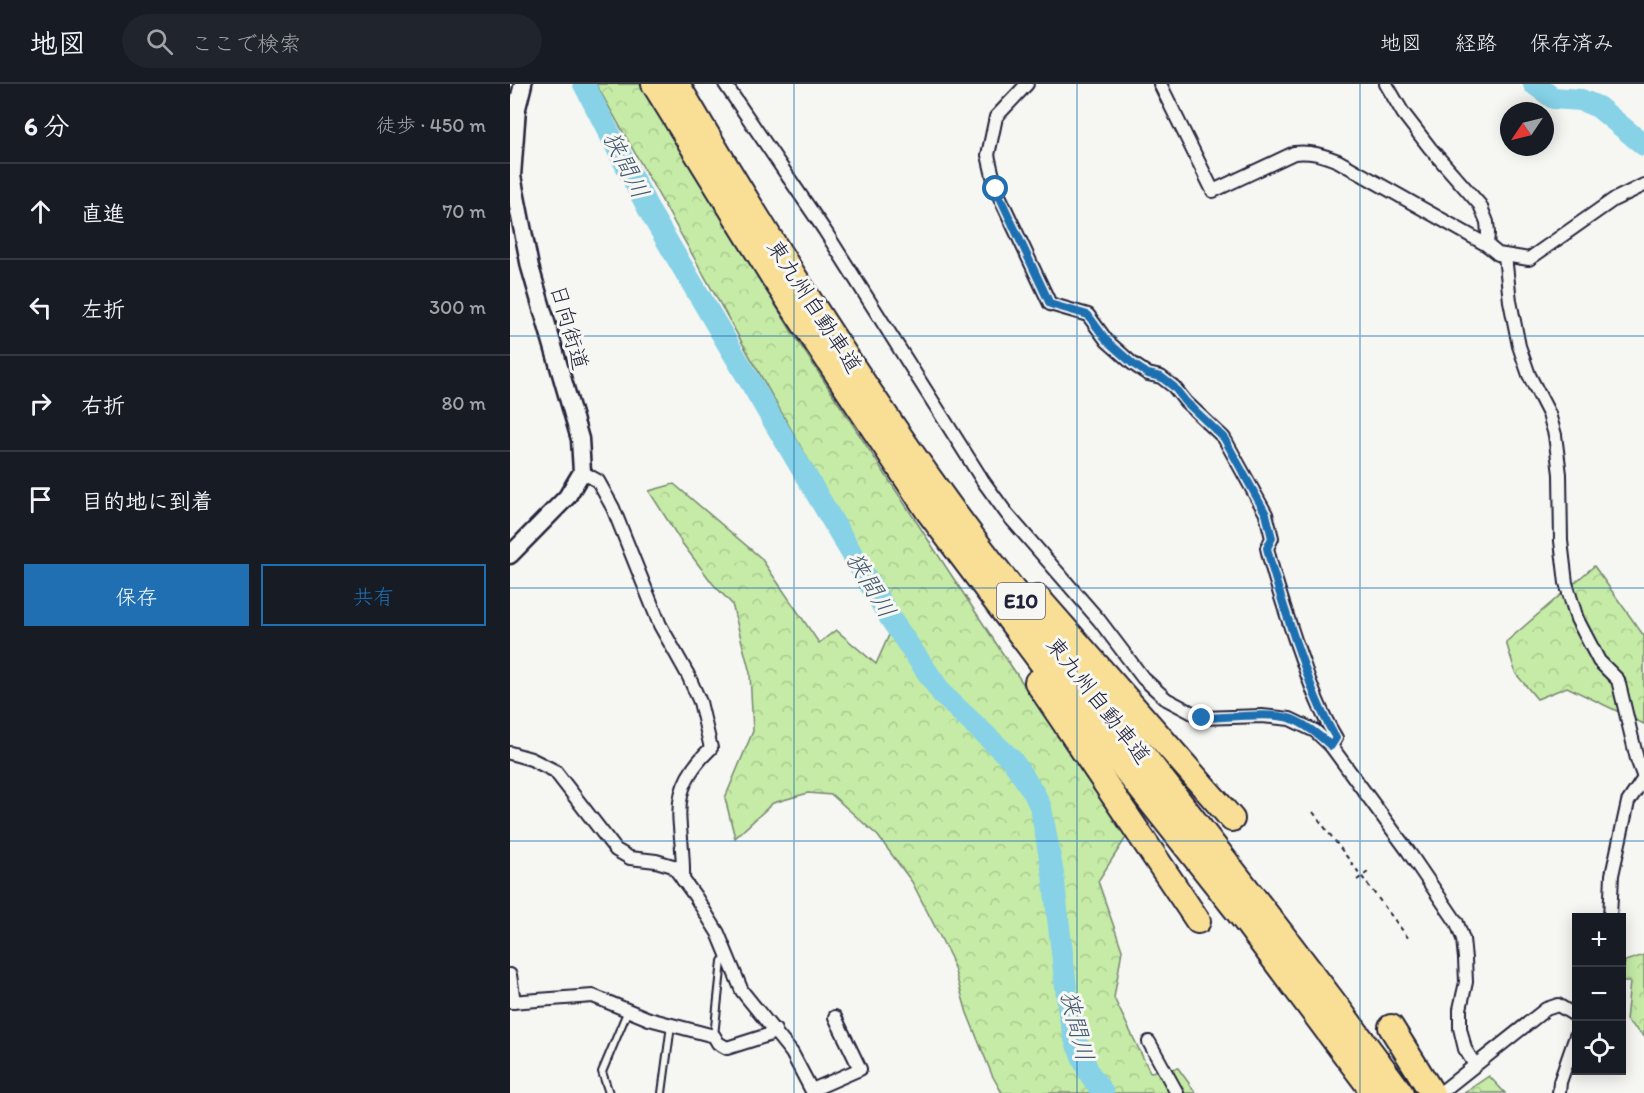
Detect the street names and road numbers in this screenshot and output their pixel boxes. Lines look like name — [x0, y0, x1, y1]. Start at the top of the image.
street label: 東九州自動車道 — [761, 234, 868, 378]
street label: 日向街道 — [544, 281, 595, 373]
road number: E10 — [997, 583, 1045, 619]
street label: 東九州自動車道 — [1041, 631, 1157, 769]

